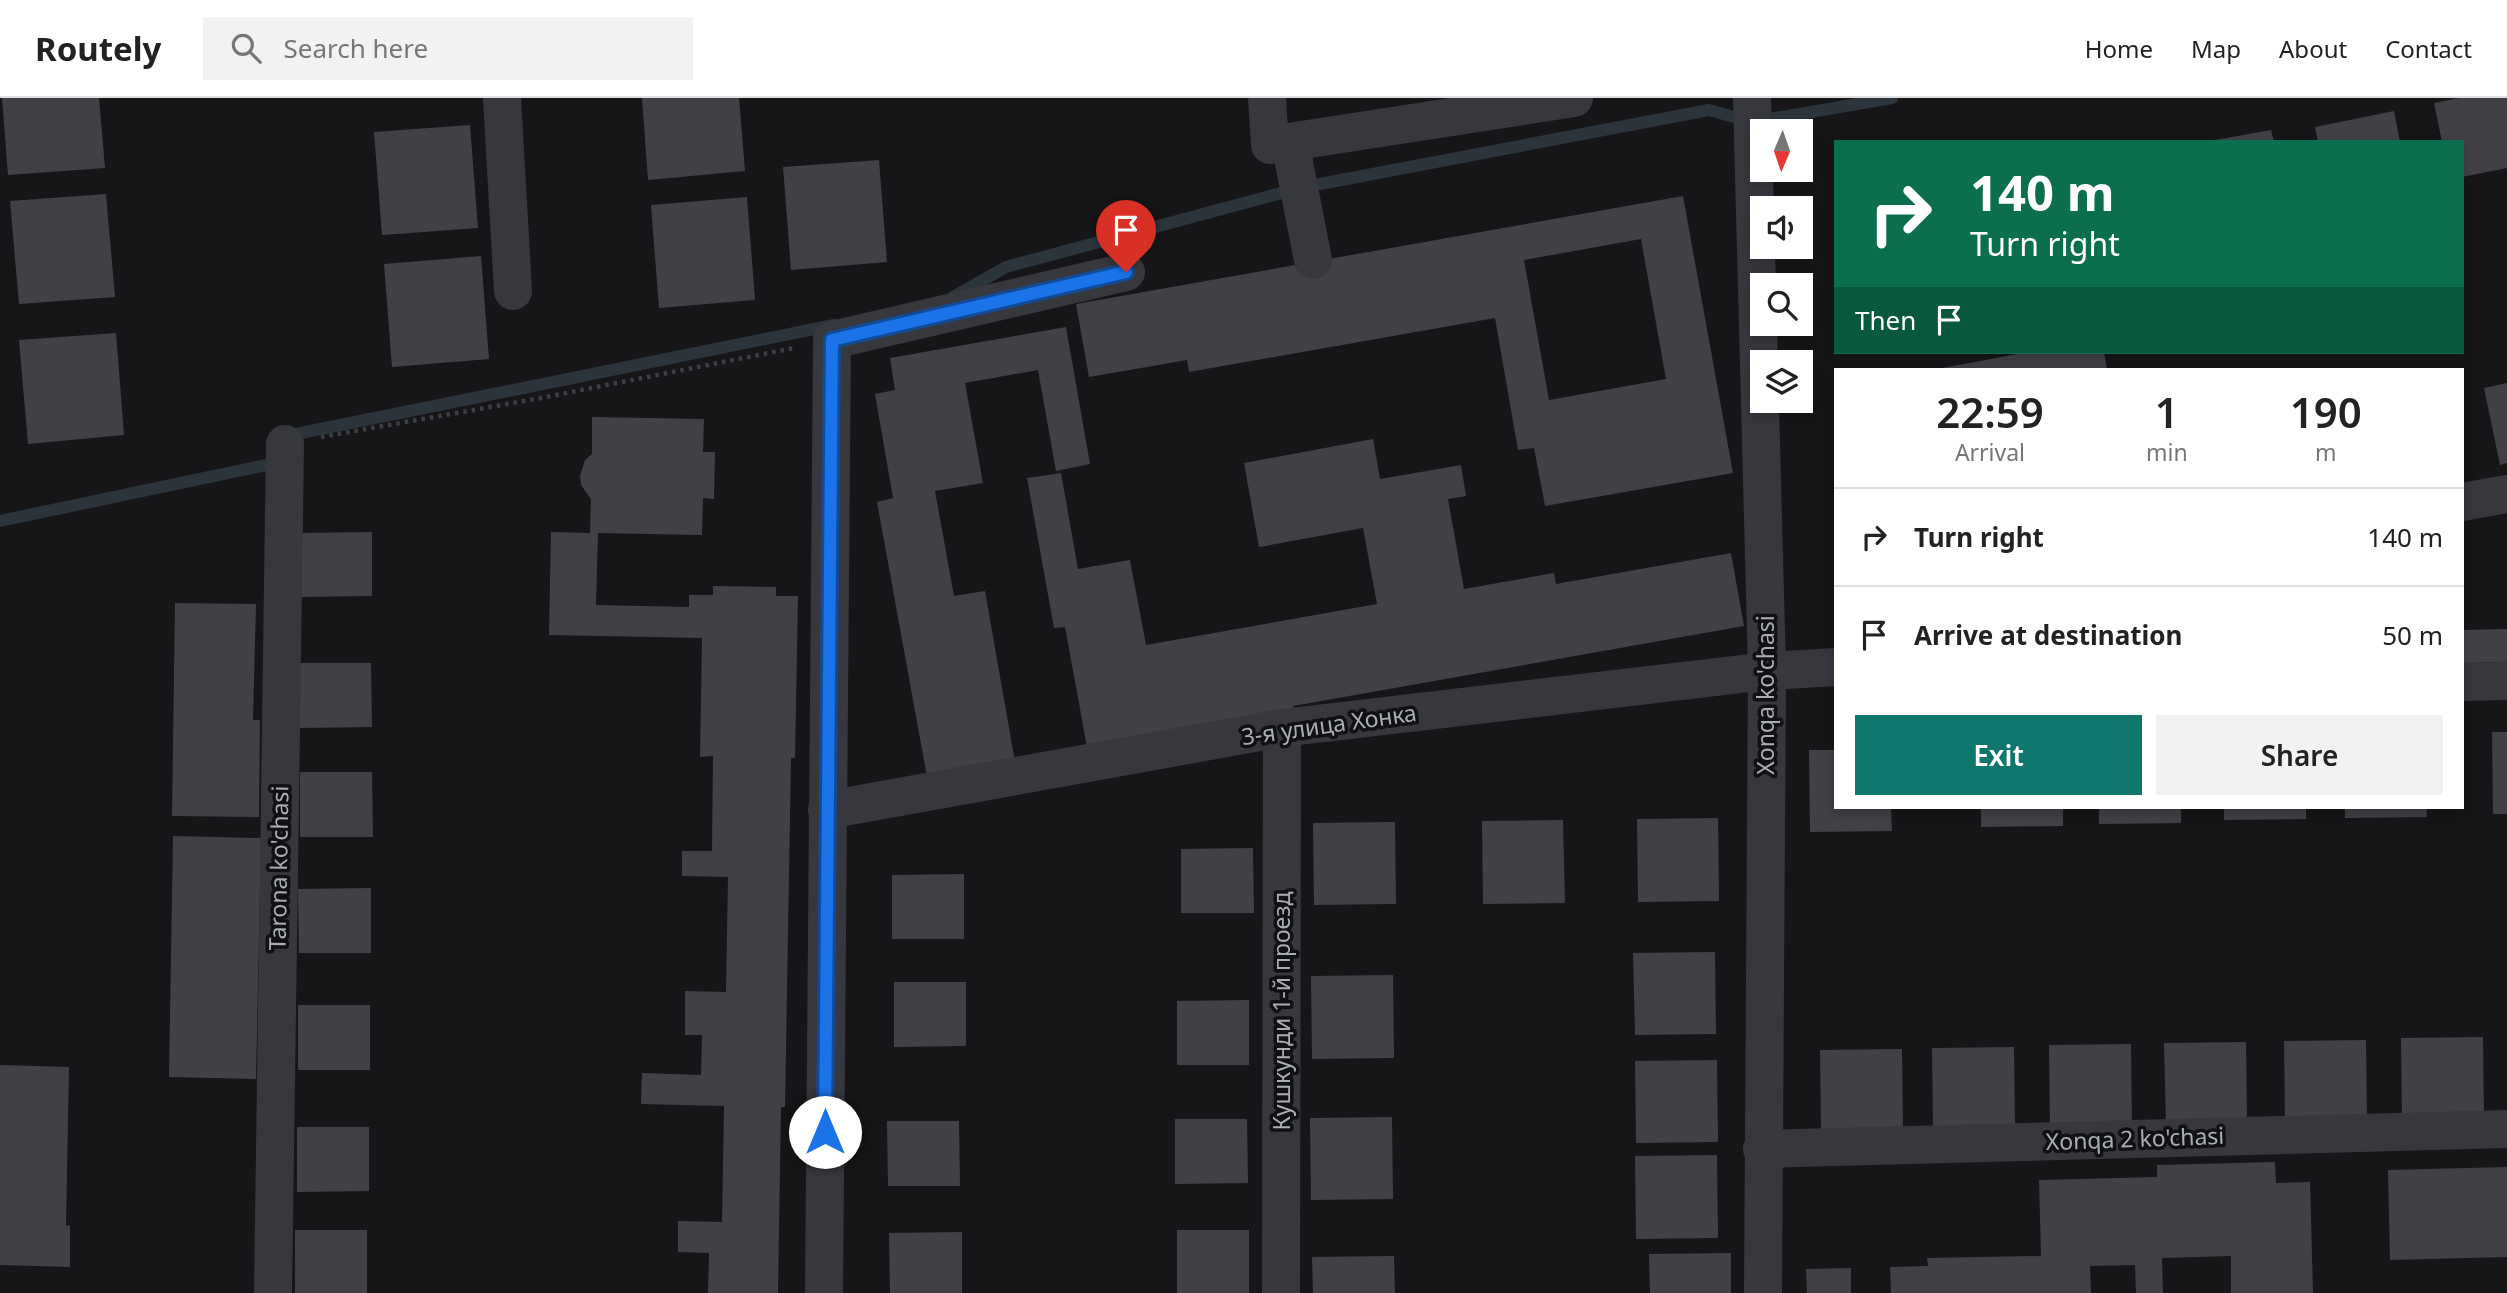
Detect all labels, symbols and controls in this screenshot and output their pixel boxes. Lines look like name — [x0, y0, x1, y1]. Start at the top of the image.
search box — [203, 17, 693, 80]
text: Routely — [35, 26, 161, 71]
icon: search — [227, 29, 265, 67]
text: Search here — [283, 30, 428, 66]
text: Home — [2085, 32, 2153, 65]
text: Map — [2191, 32, 2241, 65]
text: About — [2279, 32, 2347, 65]
text: Contact — [2385, 32, 2472, 65]
north arrow — [1750, 119, 1813, 182]
map controls — [1750, 119, 1813, 413]
text: 140 m — [1970, 159, 2115, 225]
icon: right — [1855, 168, 1946, 259]
button: sound — [1750, 196, 1813, 259]
pin — [1096, 200, 1156, 272]
icon: arrive — [1107, 211, 1145, 249]
text: Turn right — [1970, 222, 2120, 265]
button: search — [1750, 273, 1813, 336]
icon: arrive — [1930, 301, 1968, 339]
text: Then — [1855, 302, 1916, 338]
button: layers — [1750, 350, 1813, 413]
text: 22:59 — [1936, 383, 2044, 440]
text: 1 — [2155, 383, 2179, 440]
text: 190 — [2290, 383, 2362, 440]
text: Arrival — [1955, 436, 2025, 468]
text: min — [2146, 436, 2188, 468]
text: m — [2315, 436, 2337, 468]
icon: right — [1855, 518, 1893, 556]
text: Turn right — [1914, 519, 2044, 555]
text: 140 m — [2367, 519, 2443, 555]
street label: Xonqa ko'chasi — [1749, 615, 1781, 775]
icon: arrive — [1855, 616, 1893, 654]
text: Arrive at destination — [1914, 617, 2183, 653]
text: 50 m — [2382, 617, 2443, 653]
street label: 3-я улица Хонка — [1239, 696, 1418, 752]
button: Exit — [1855, 715, 2142, 795]
button: Share — [2156, 715, 2443, 795]
street label: Tarona ko'chasi — [261, 785, 295, 951]
street label: Кушкунди 1-й проезд — [1265, 891, 1297, 1130]
position arrow — [788, 1095, 862, 1169]
street label: Xonqa 2 ko'chasi — [2045, 1119, 2225, 1157]

